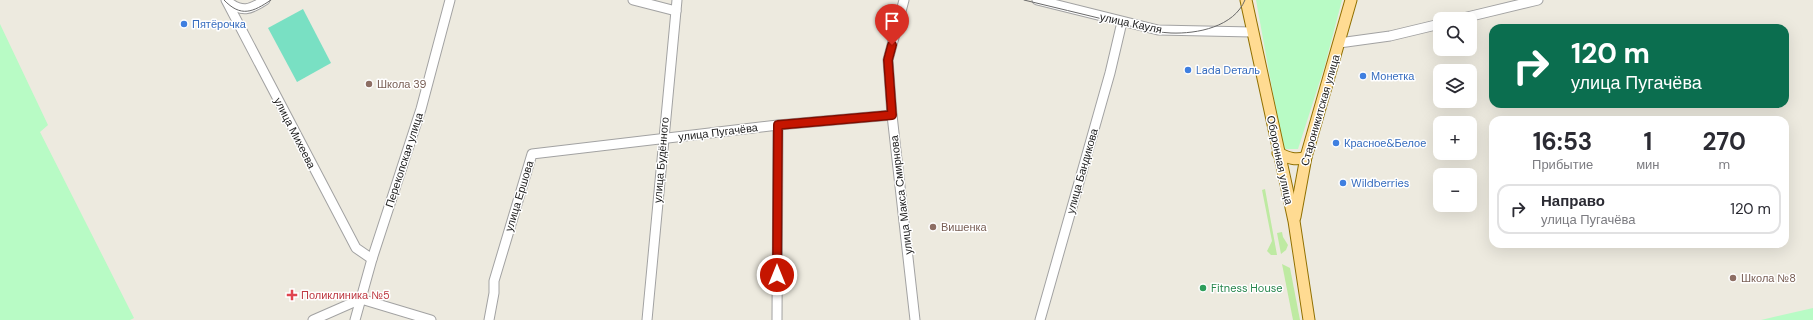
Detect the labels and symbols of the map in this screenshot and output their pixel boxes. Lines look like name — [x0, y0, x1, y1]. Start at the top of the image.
pin — [875, 4, 909, 45]
street label: улица Кауля — [1099, 10, 1163, 36]
place label: Пятёрочка — [192, 17, 247, 31]
marker: Пятёрочка — [179, 19, 189, 29]
street label: Староникитская улица — [1297, 52, 1343, 167]
place label: Lada Dеталь — [1196, 63, 1260, 77]
marker: Lada Dеталь — [1183, 65, 1193, 75]
place label: Монетка — [1371, 69, 1415, 83]
marker: Монетка — [1358, 71, 1368, 81]
place label: Школа 39 — [377, 77, 427, 91]
marker: Школа 39 — [364, 79, 374, 89]
street label: улица Михеева — [271, 95, 319, 172]
street label: Перекопская улица — [382, 110, 426, 209]
street label: Оборонная улица — [1264, 114, 1296, 207]
street label: улица Будённого — [650, 117, 672, 203]
street label: улица Пугачёва — [677, 120, 759, 144]
street label: улица Бандикова — [1063, 126, 1101, 215]
street label: улица Макса Смирнова — [887, 134, 915, 255]
place label: Красное&Белое — [1344, 136, 1426, 150]
marker: Красное&Белое — [1331, 138, 1341, 148]
street label: улица Ершова — [502, 158, 537, 233]
place label: Wildberries — [1351, 176, 1409, 190]
marker: Wildberries — [1338, 178, 1348, 188]
place label: Вишенка — [941, 220, 988, 234]
marker: Вишенка — [928, 222, 938, 232]
position arrow — [756, 254, 798, 296]
place label: Школа №8 — [1741, 271, 1796, 285]
marker: Школа №8 — [1728, 273, 1738, 283]
place label: Fitness House — [1211, 281, 1282, 295]
marker: Fitness House — [1198, 283, 1208, 293]
place label: Поликлиника №5 — [301, 288, 390, 302]
marker: Поликлиника №5 — [286, 289, 298, 301]

